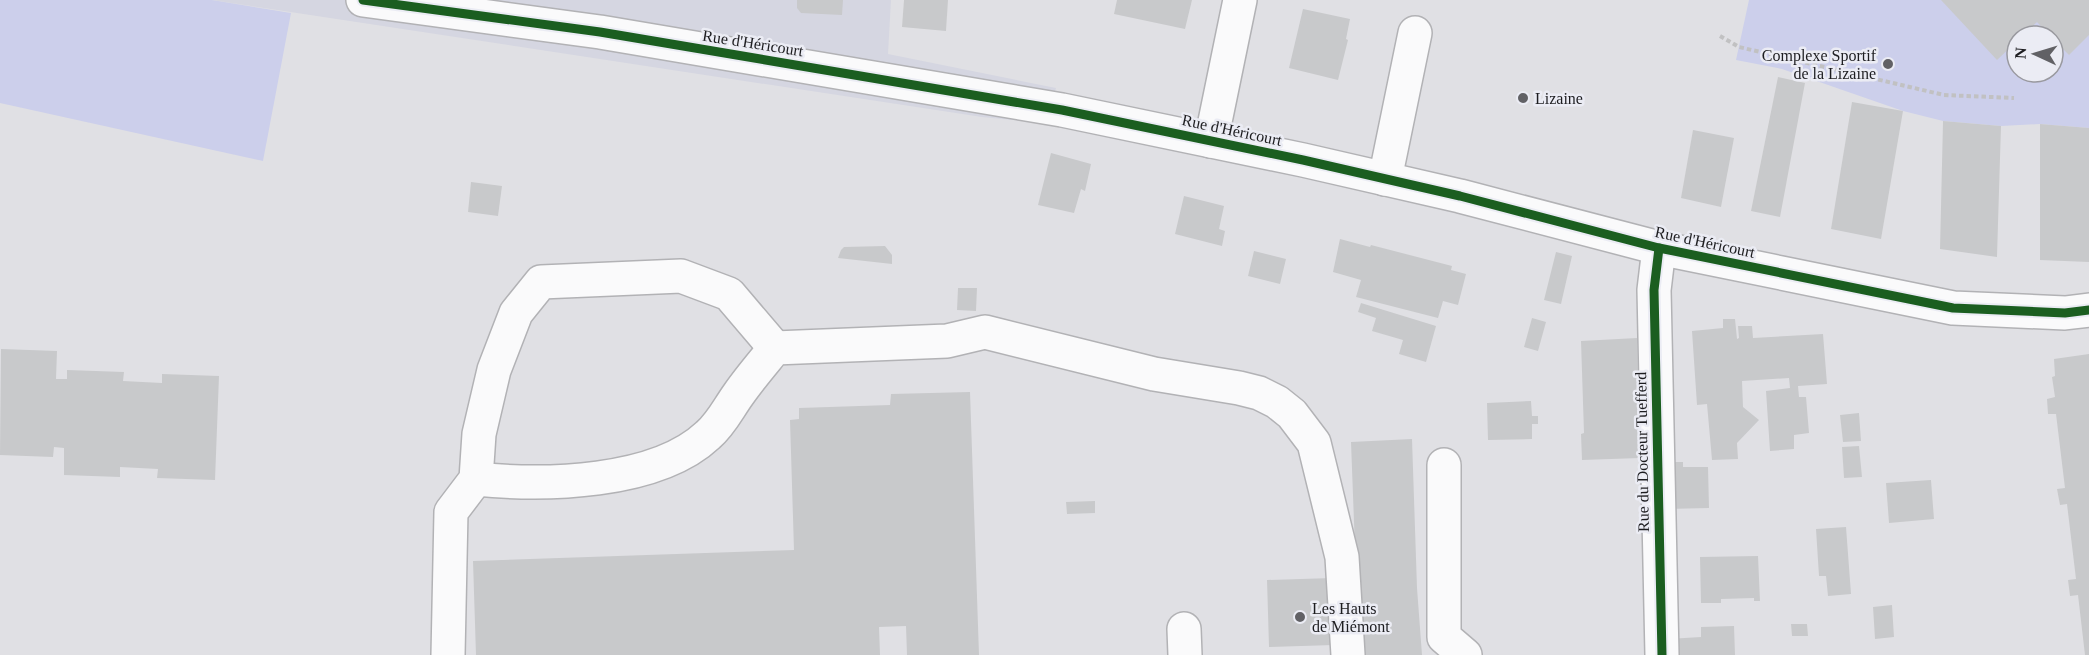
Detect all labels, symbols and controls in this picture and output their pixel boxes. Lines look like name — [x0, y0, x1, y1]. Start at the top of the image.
north arrow — [2005, 24, 2065, 84]
street label: Rue d'Héricourt — [701, 27, 805, 59]
text: N — [2012, 46, 2029, 59]
place label: Complexe Sportif de la Lizaine — [1762, 47, 1877, 82]
marker: Complexe Sportif de la Lizaine — [1881, 57, 1895, 71]
place label: Lizaine — [1535, 90, 1583, 107]
marker: Lizaine — [1516, 91, 1530, 105]
street label: Rue d'Héricourt — [1180, 111, 1284, 149]
street label: Rue d'Héricourt — [1653, 223, 1757, 261]
street label: Rue du Docteur Tuefferd — [1632, 372, 1652, 532]
place label: Les Hauts de Miémont — [1312, 600, 1390, 635]
marker: Les Hauts de Miémont — [1293, 610, 1307, 624]

